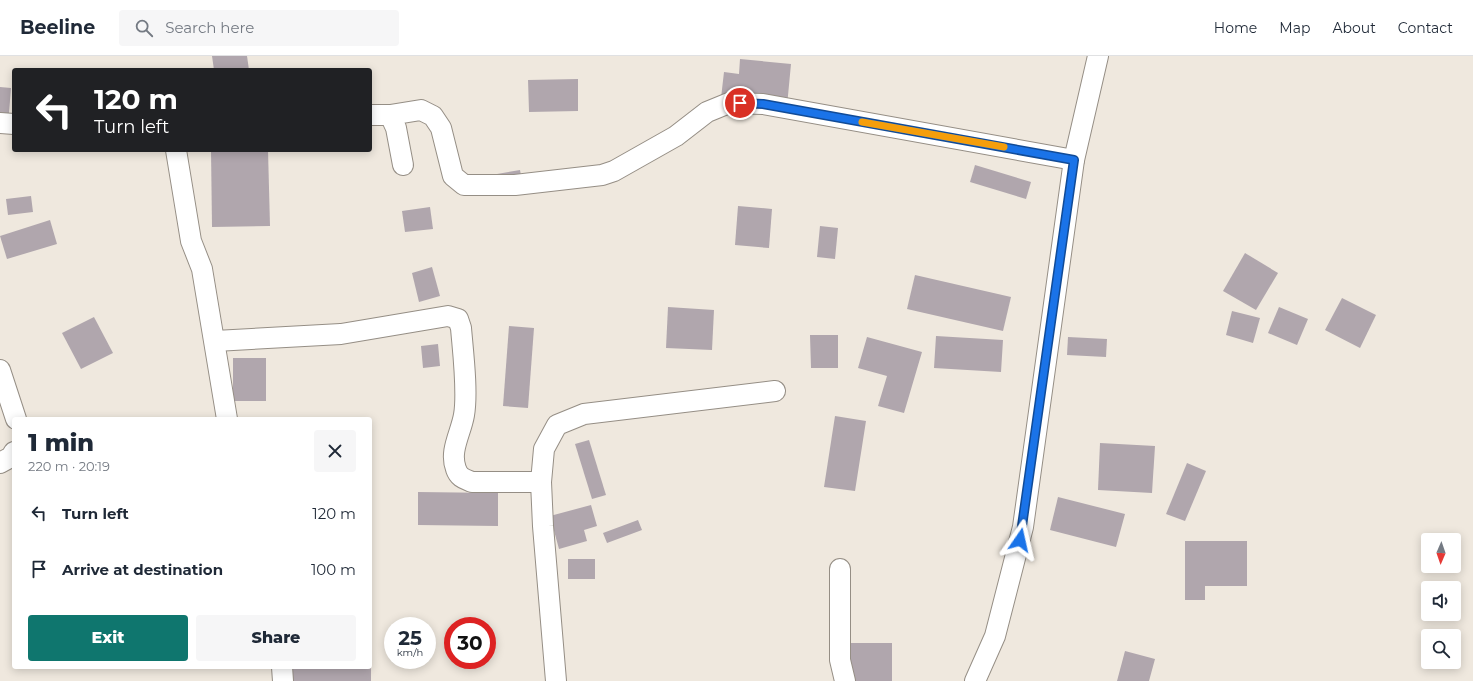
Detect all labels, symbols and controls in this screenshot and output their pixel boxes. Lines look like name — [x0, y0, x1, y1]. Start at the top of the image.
search box — [119, 10, 399, 46]
text: Beeline — [20, 16, 95, 39]
icon: search — [133, 17, 155, 39]
text: Search here — [165, 18, 254, 37]
text: Home — [1214, 19, 1257, 37]
text: Map — [1279, 19, 1310, 37]
text: About — [1332, 19, 1376, 37]
text: Contact — [1398, 19, 1453, 37]
text: 120 m — [94, 82, 178, 116]
icon: left — [28, 84, 80, 136]
pin — [723, 86, 757, 120]
icon: arrive — [729, 92, 751, 114]
text: Turn left — [94, 116, 169, 138]
text: 1 min — [28, 428, 94, 457]
button: close — [314, 430, 356, 472]
text: 220 m · 20:19 — [28, 458, 110, 474]
icon: left — [28, 502, 50, 524]
text: Turn left — [62, 504, 129, 523]
text: 120 m — [312, 504, 356, 523]
position arrow — [999, 519, 1041, 561]
north arrow — [1421, 533, 1461, 573]
map controls — [1421, 533, 1461, 669]
icon: arrive — [28, 558, 50, 580]
text: Arrive at destination — [62, 560, 223, 579]
text: 100 m — [311, 560, 356, 579]
button: sound — [1421, 581, 1461, 621]
button: Exit — [28, 615, 188, 661]
button: Share — [196, 615, 356, 661]
speed limit sign: 30 — [444, 617, 496, 669]
text: 25 — [398, 626, 422, 650]
button: search — [1421, 629, 1461, 669]
text: km/h — [397, 646, 423, 659]

